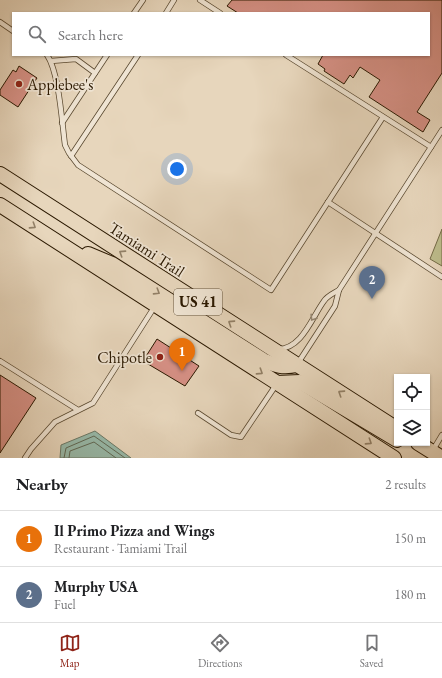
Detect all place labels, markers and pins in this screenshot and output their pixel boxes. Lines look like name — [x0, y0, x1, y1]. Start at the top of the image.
place label: Applebee's — [26, 74, 93, 95]
marker: Applebee's — [14, 79, 24, 89]
pin: 2 — [359, 266, 385, 299]
pin: 1 — [169, 338, 195, 371]
place label: Chipotle — [97, 347, 152, 368]
marker: Chipotle — [155, 352, 165, 362]

